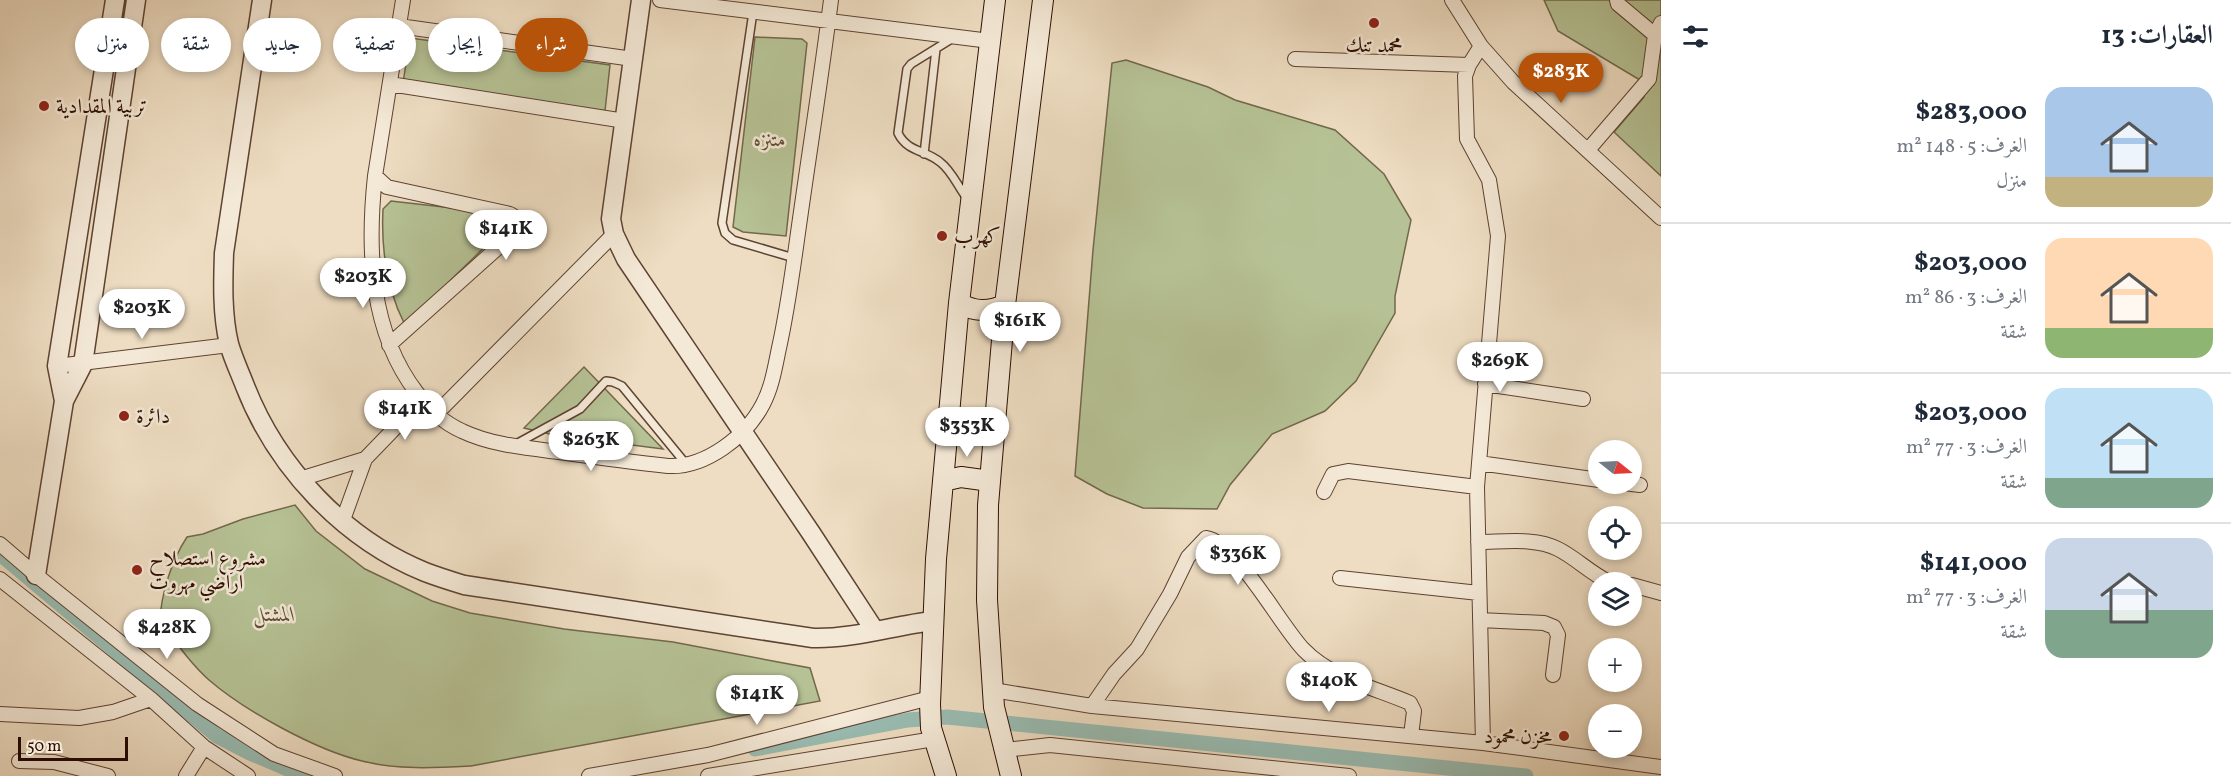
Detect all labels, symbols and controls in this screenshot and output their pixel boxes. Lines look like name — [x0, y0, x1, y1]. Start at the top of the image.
marker: محمد تنك — [1367, 16, 1381, 30]
chip: منزل — [75, 18, 149, 72]
chip: شقة — [161, 18, 231, 72]
chip: جديد — [243, 18, 321, 72]
chip: تصفية — [333, 18, 416, 72]
chip: إيجار — [428, 18, 503, 72]
chip: شراء — [515, 18, 588, 72]
text: العقارات: 13 — [2101, 18, 2213, 54]
icon: filters — [1679, 20, 1712, 53]
place label: محمد تنك — [1346, 32, 1403, 61]
pin: $283K — [1519, 53, 1603, 104]
text: $283K — [1532, 58, 1590, 86]
place label: تربية المقدادية — [56, 93, 147, 122]
text: $283,000 — [1915, 94, 2027, 130]
marker: تربية المقدادية — [37, 99, 51, 113]
icon: home — [2093, 111, 2165, 183]
park label: متنزه — [754, 126, 786, 155]
text: الغرف: 5 · 148 m² — [1896, 133, 2027, 161]
text: منزل — [1996, 168, 2027, 196]
pin: $141K — [464, 210, 548, 261]
text: $141K — [479, 215, 533, 243]
place label: كهرب — [954, 223, 1001, 252]
marker: كهرب — [935, 229, 949, 243]
text: $203,000 — [1914, 245, 2027, 281]
pin: $203K — [321, 258, 405, 309]
icon: home — [2093, 262, 2165, 334]
text: $203K — [334, 263, 392, 291]
text: الغرف: 3 · 86 m² — [1905, 284, 2027, 312]
pin: $203K — [100, 289, 184, 340]
text: $203K — [113, 294, 171, 322]
pin: $161K — [978, 302, 1062, 353]
text: $161K — [994, 307, 1046, 335]
text: شقة — [2001, 319, 2027, 347]
pin: $269K — [1458, 342, 1542, 393]
text: $269K — [1471, 347, 1529, 375]
pin: $141K — [363, 390, 447, 441]
text: $141K — [378, 395, 432, 423]
text: $203,000 — [1914, 395, 2027, 431]
place label: دائرة — [136, 403, 170, 432]
pin: $353K — [925, 407, 1009, 458]
marker: دائرة — [117, 409, 131, 423]
text: $353K — [939, 412, 995, 440]
icon: home — [2093, 412, 2165, 484]
pin: $263K — [549, 421, 633, 472]
text: $263K — [562, 426, 620, 454]
text: الغرف: 3 · 77 m² — [1906, 434, 2027, 462]
north arrow — [1588, 440, 1642, 494]
map controls — [1588, 440, 1642, 758]
text: شقة — [2001, 469, 2027, 497]
button: locate — [1588, 506, 1642, 560]
pin: $336K — [1196, 535, 1280, 586]
text: $336K — [1210, 540, 1266, 568]
place label: مشروع استصلاح اراضي مهروت — [149, 545, 266, 602]
text: $141,000 — [1920, 545, 2027, 581]
icon: home — [2093, 562, 2165, 634]
marker: مشروع استصلاح اراضي مهروت — [130, 563, 144, 577]
button: layers — [1588, 572, 1642, 626]
text: الغرف: 3 · 77 m² — [1906, 584, 2027, 612]
park label: المشتل — [253, 601, 295, 630]
pin: $428K — [125, 609, 209, 660]
text: $428K — [137, 614, 197, 642]
text: شقة — [2001, 619, 2027, 647]
button: + — [1588, 638, 1642, 692]
pin: $140K — [1287, 662, 1371, 713]
text: $140K — [1300, 667, 1358, 695]
pin: $141K — [715, 675, 799, 726]
text: $141K — [730, 680, 784, 708]
button: − — [1588, 704, 1642, 758]
place label: مخزن محمود — [1484, 723, 1552, 752]
marker: مخزن محمود — [1557, 729, 1571, 743]
scale bar — [18, 734, 128, 762]
text: 50 m — [27, 736, 61, 758]

